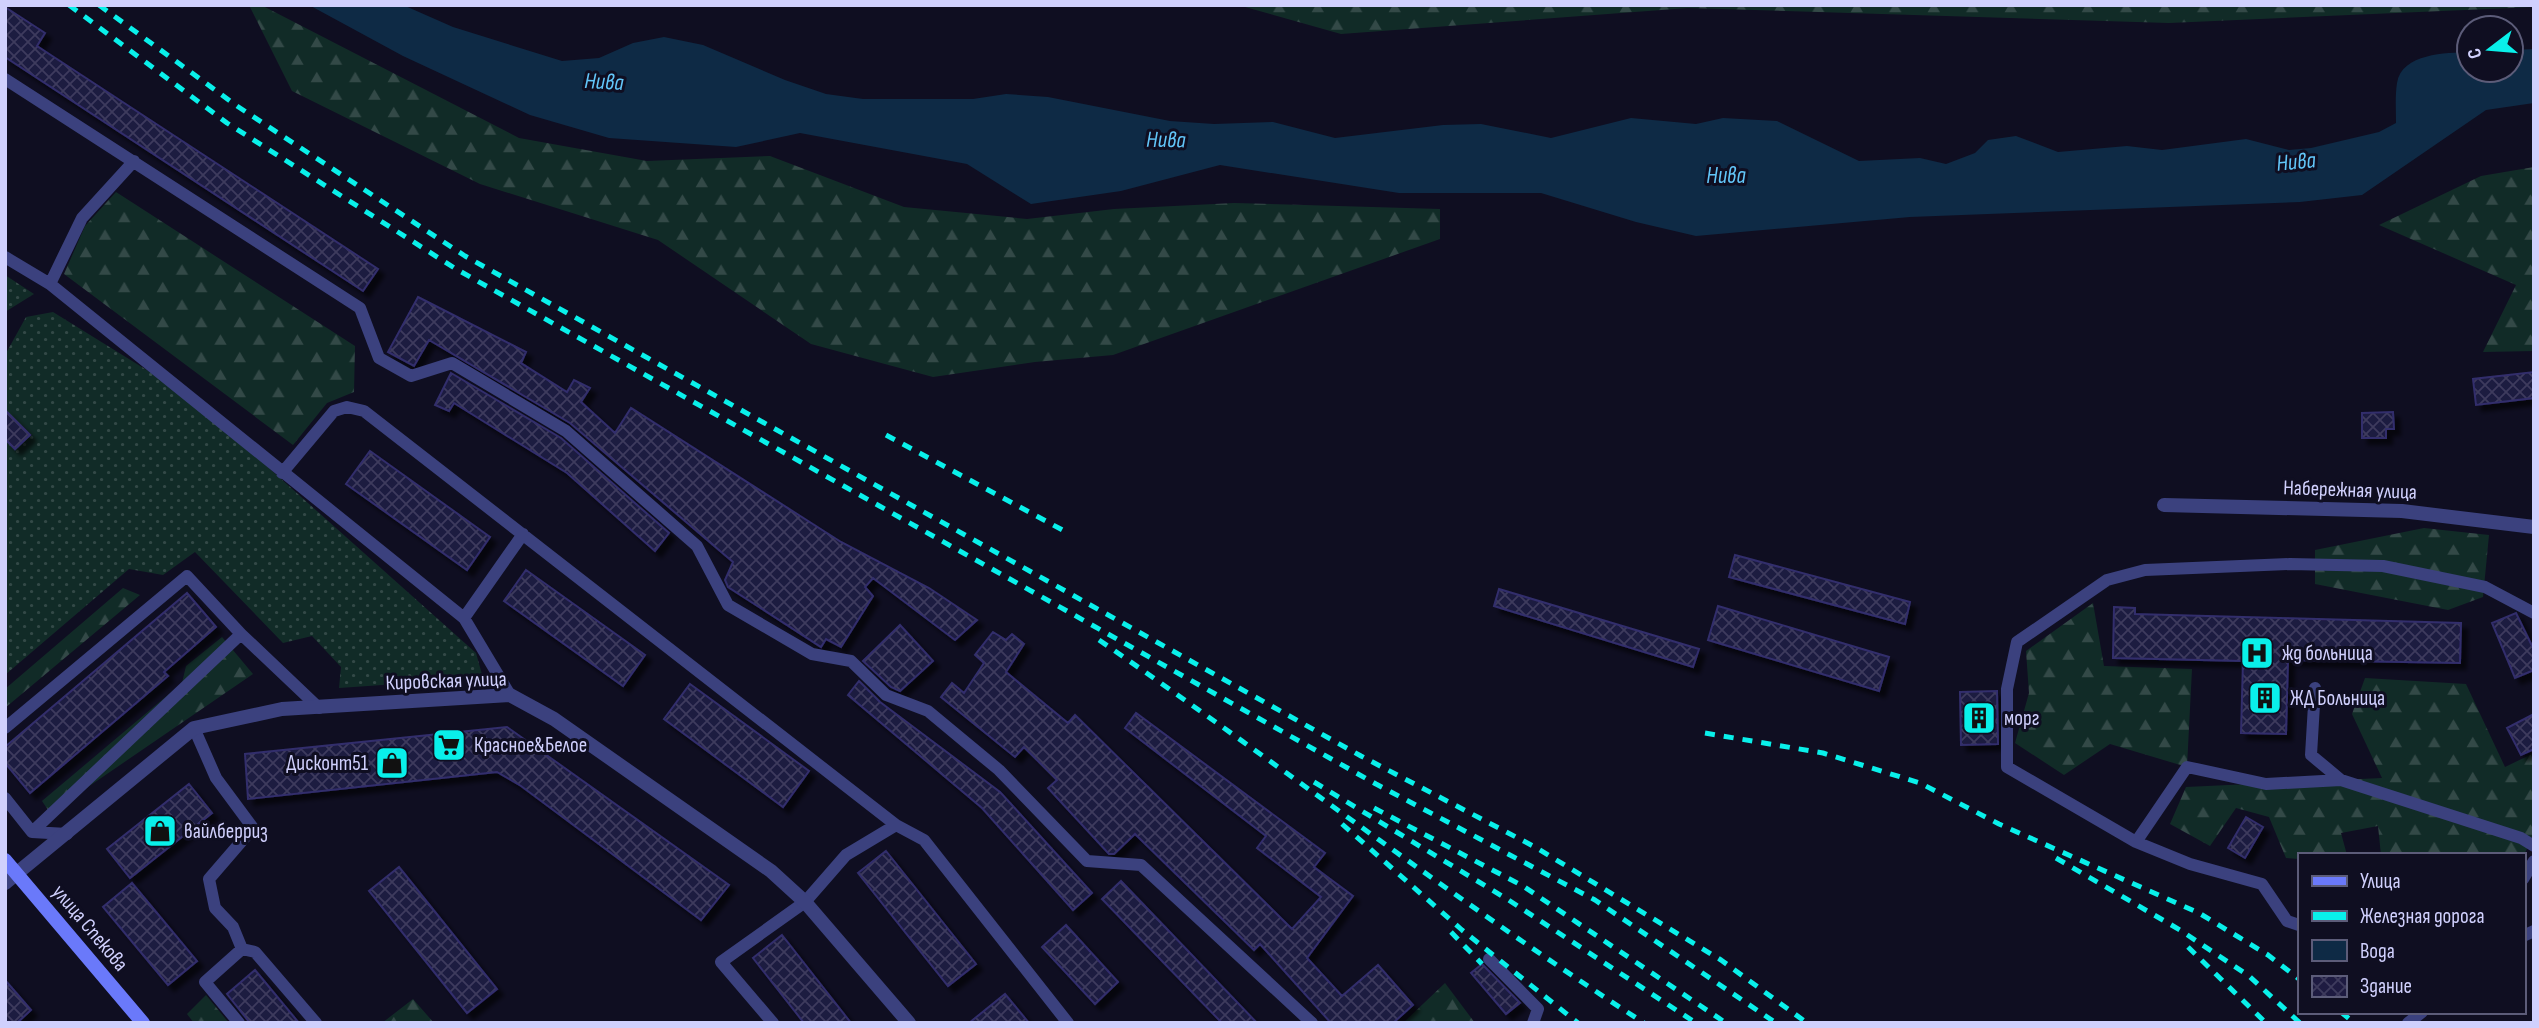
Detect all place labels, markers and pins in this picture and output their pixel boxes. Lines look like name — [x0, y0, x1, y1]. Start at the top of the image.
hospital icon: жд больница — [2238, 634, 2276, 672]
place label: жд больница — [2282, 641, 2373, 666]
building icon: ЖД Больница — [2246, 679, 2284, 717]
place label: ЖД Больница — [2290, 686, 2385, 711]
building icon: морг — [1960, 699, 1998, 737]
place label: морг — [2004, 706, 2039, 731]
supermarket icon: Красное&Белое — [430, 726, 468, 764]
place label: Красное&Белое — [474, 733, 587, 758]
shop icon: Дисконт51 — [373, 744, 411, 782]
place label: Дисконт51 — [286, 751, 369, 776]
shop icon: вайлберриз — [141, 812, 179, 850]
place label: вайлберриз — [184, 819, 268, 844]

